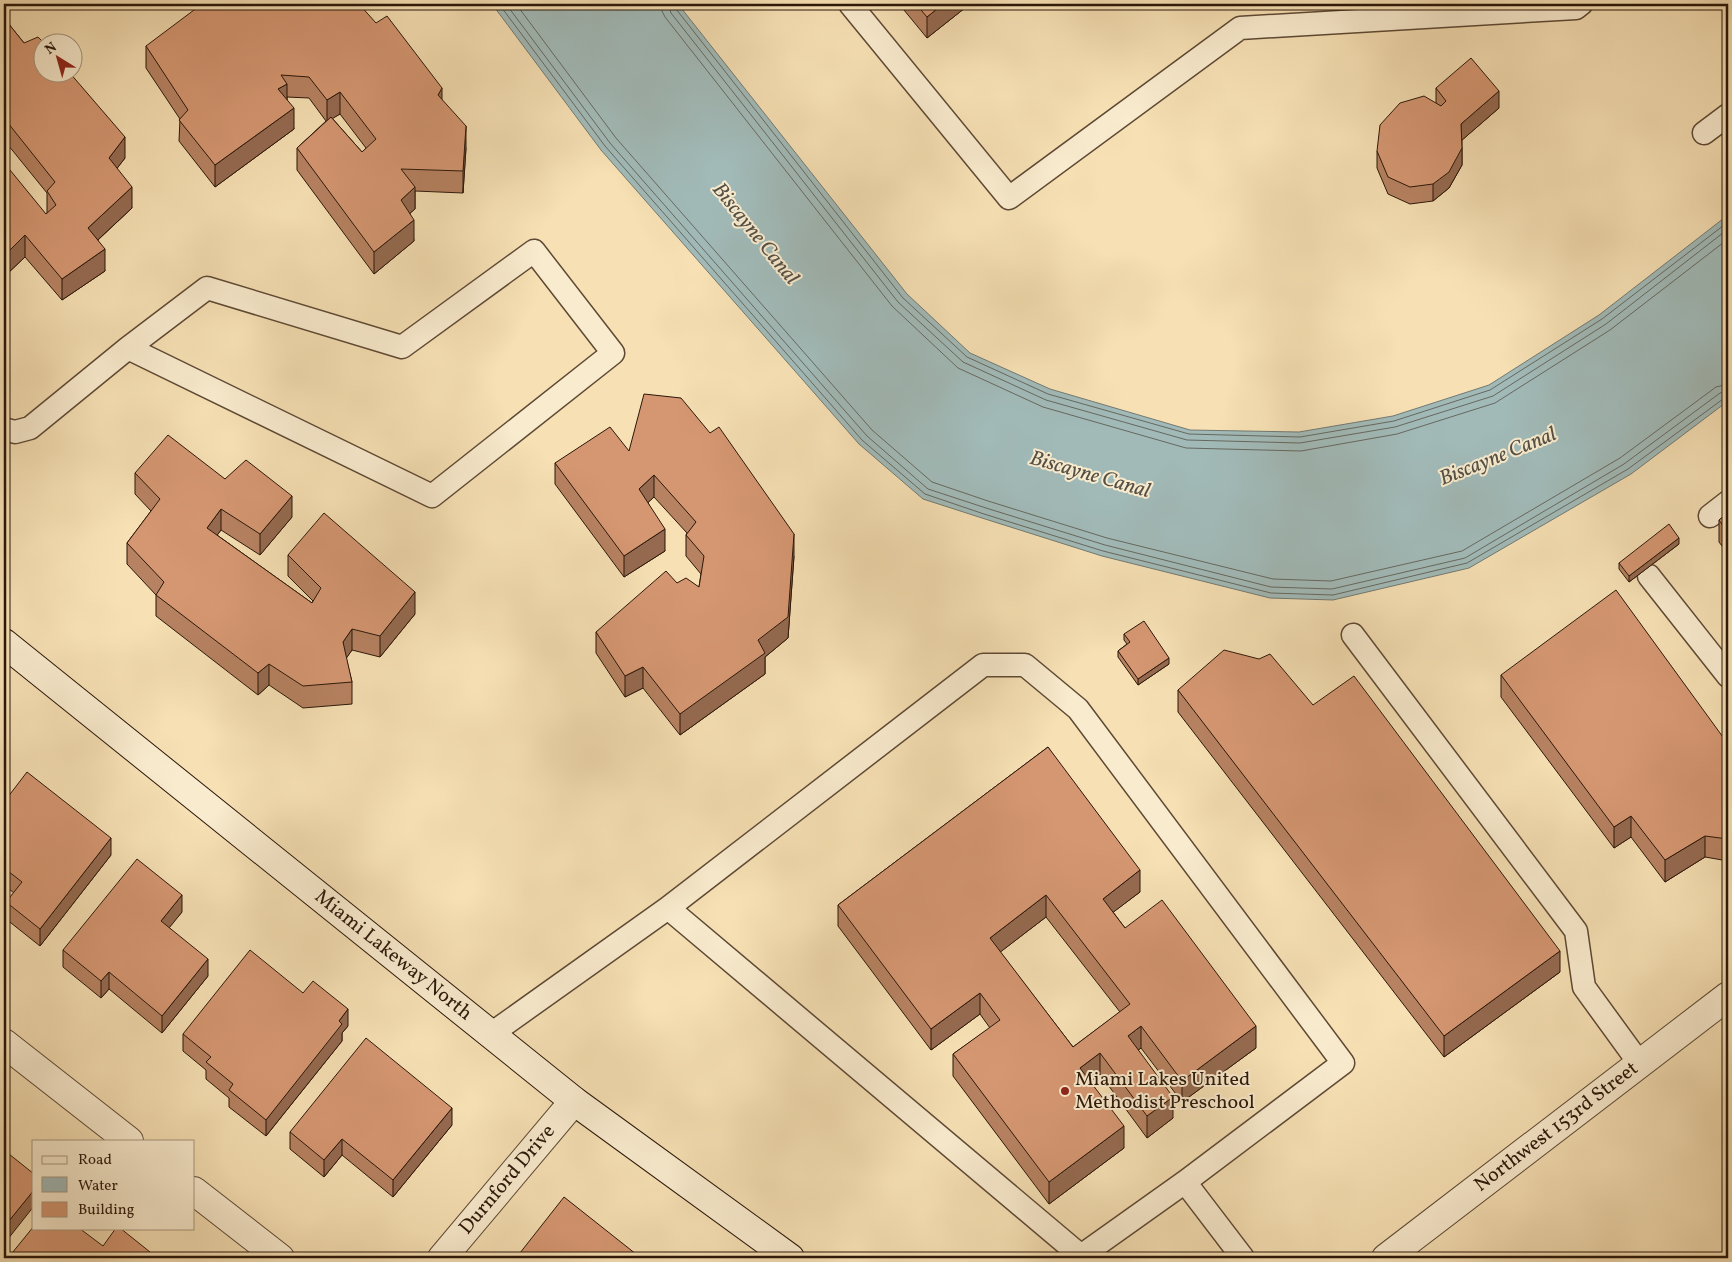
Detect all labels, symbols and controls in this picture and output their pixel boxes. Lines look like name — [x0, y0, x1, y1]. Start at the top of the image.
north arrow — [32, 32, 82, 82]
text: N — [41, 38, 61, 59]
water label: Biscayne Canal — [705, 177, 805, 291]
water label: Biscayne Canal — [1435, 420, 1561, 494]
water label: Biscayne Canal — [1026, 444, 1154, 506]
street label: Miami Lakeway North — [308, 883, 478, 1028]
street label: Northwest 153rd Street — [1469, 1055, 1645, 1199]
place label: Miami Lakes United Methodist Preschool — [1075, 1066, 1255, 1117]
marker: Miami Lakes United Methodist Preschool — [1059, 1085, 1071, 1097]
street label: Durnford Drive — [453, 1119, 562, 1241]
legend — [32, 1140, 195, 1230]
text: Road — [78, 1150, 112, 1171]
text: Water — [78, 1176, 118, 1197]
text: Building — [78, 1200, 135, 1221]

